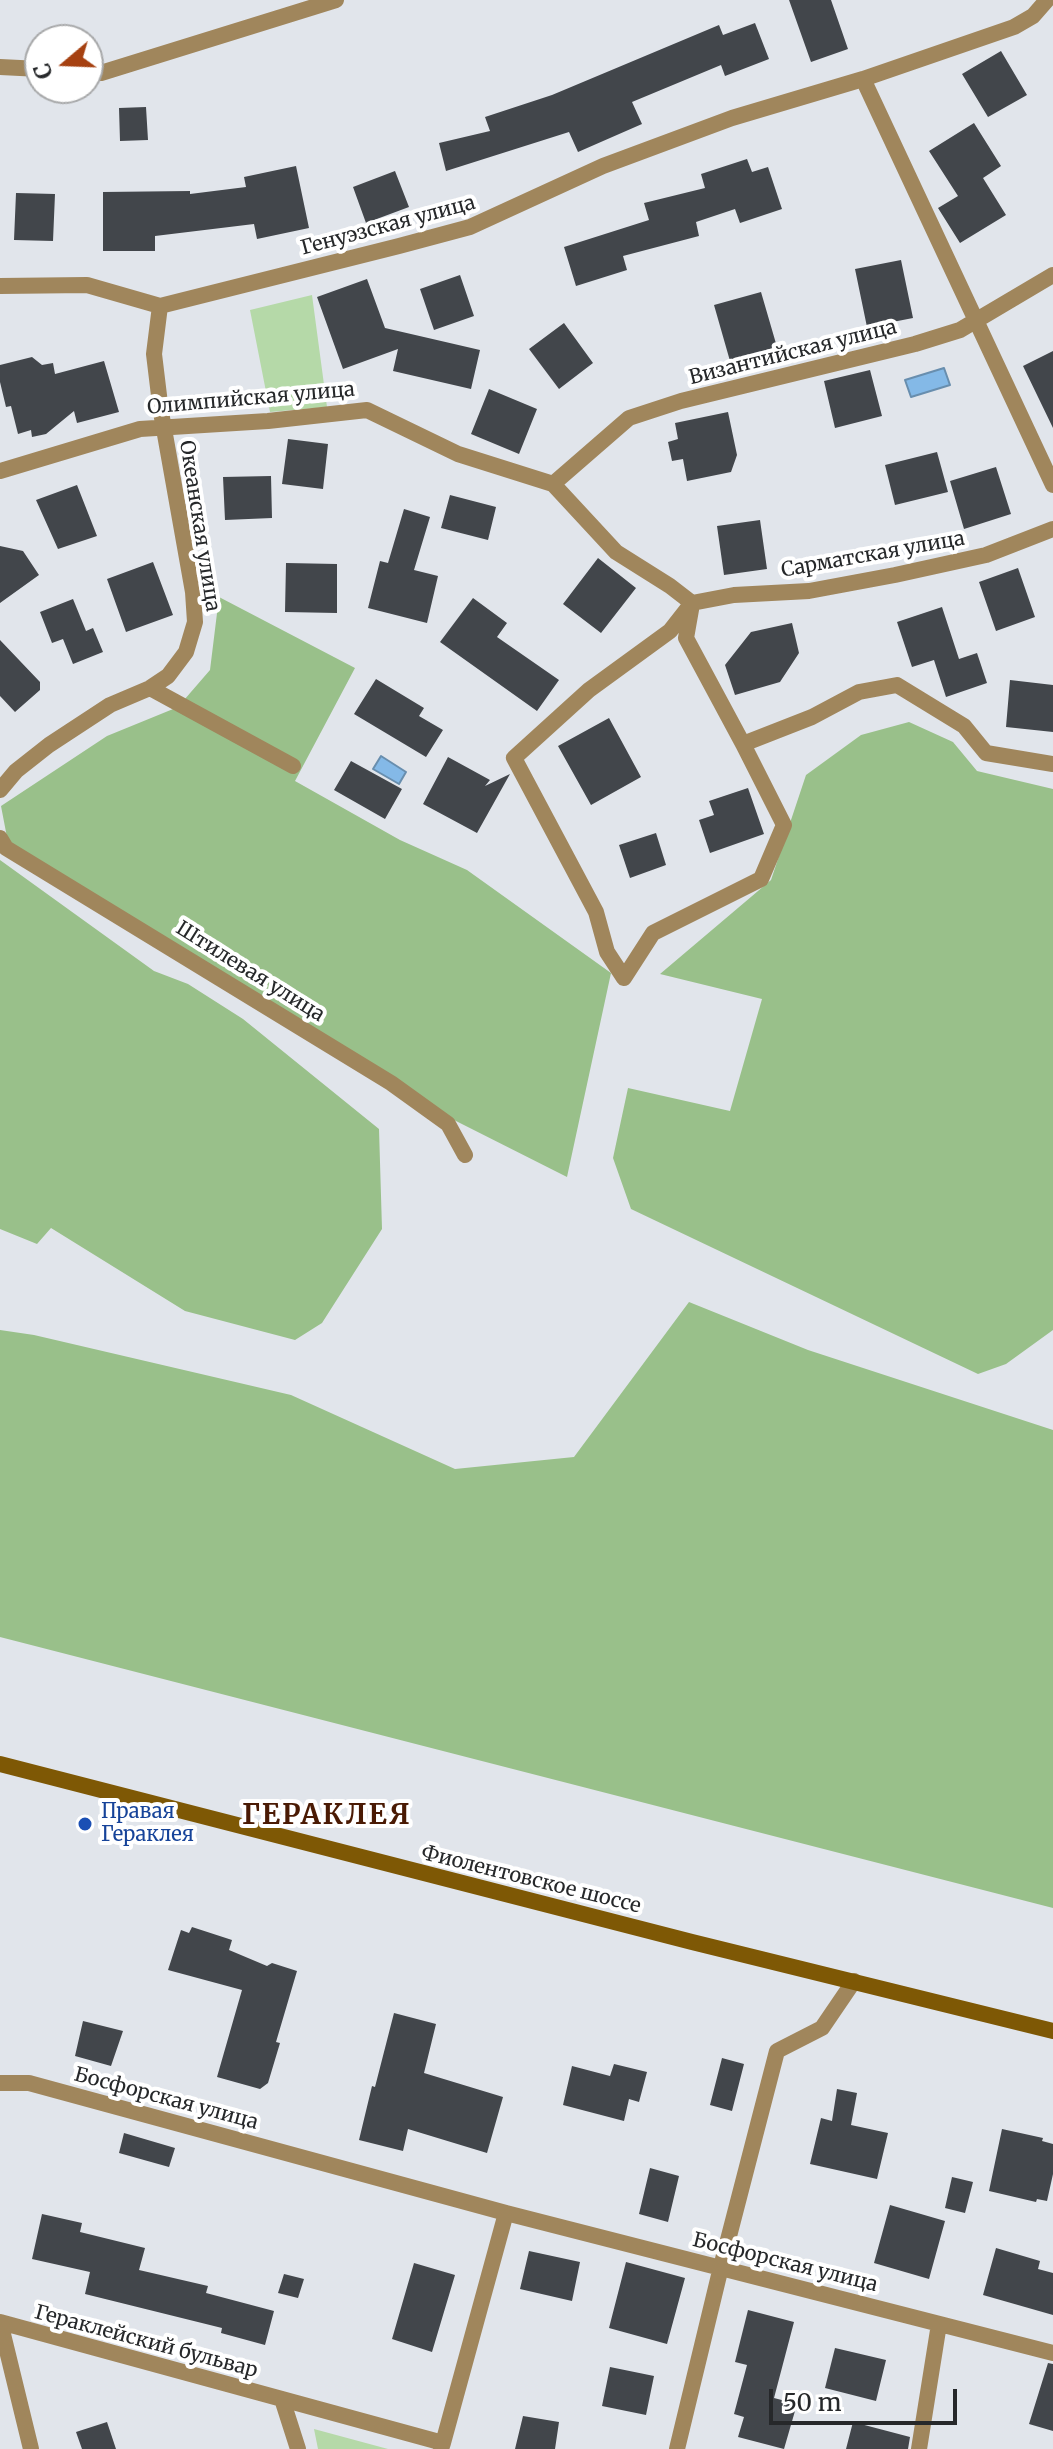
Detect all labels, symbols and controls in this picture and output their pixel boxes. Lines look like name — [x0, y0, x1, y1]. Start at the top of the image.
north arrow — [24, 24, 104, 104]
text: С — [28, 60, 59, 83]
street label: Генуэзская улица — [298, 191, 478, 261]
street label: Византийская улица — [687, 316, 899, 390]
street label: Олимпийская улица — [146, 378, 356, 420]
street label: Океанская улица — [174, 439, 224, 613]
street label: Сарматская улица — [779, 527, 967, 583]
street label: Штилевая улица — [171, 917, 329, 1027]
district label: ГЕРАКЛЕЯ — [242, 1799, 412, 1833]
place label: Правая Гераклея — [101, 1800, 194, 1847]
marker: Правая Гераклея — [76, 1815, 94, 1833]
street label: Фиолентовское шоссе — [419, 1841, 643, 1919]
street label: Босфорская улица — [71, 2063, 261, 2135]
street label: Босфорская улица — [690, 2228, 880, 2298]
street label: Гераклейский бульвар — [32, 2301, 260, 2383]
scale bar — [773, 2373, 961, 2423]
text: 50 m — [783, 2387, 842, 2418]

